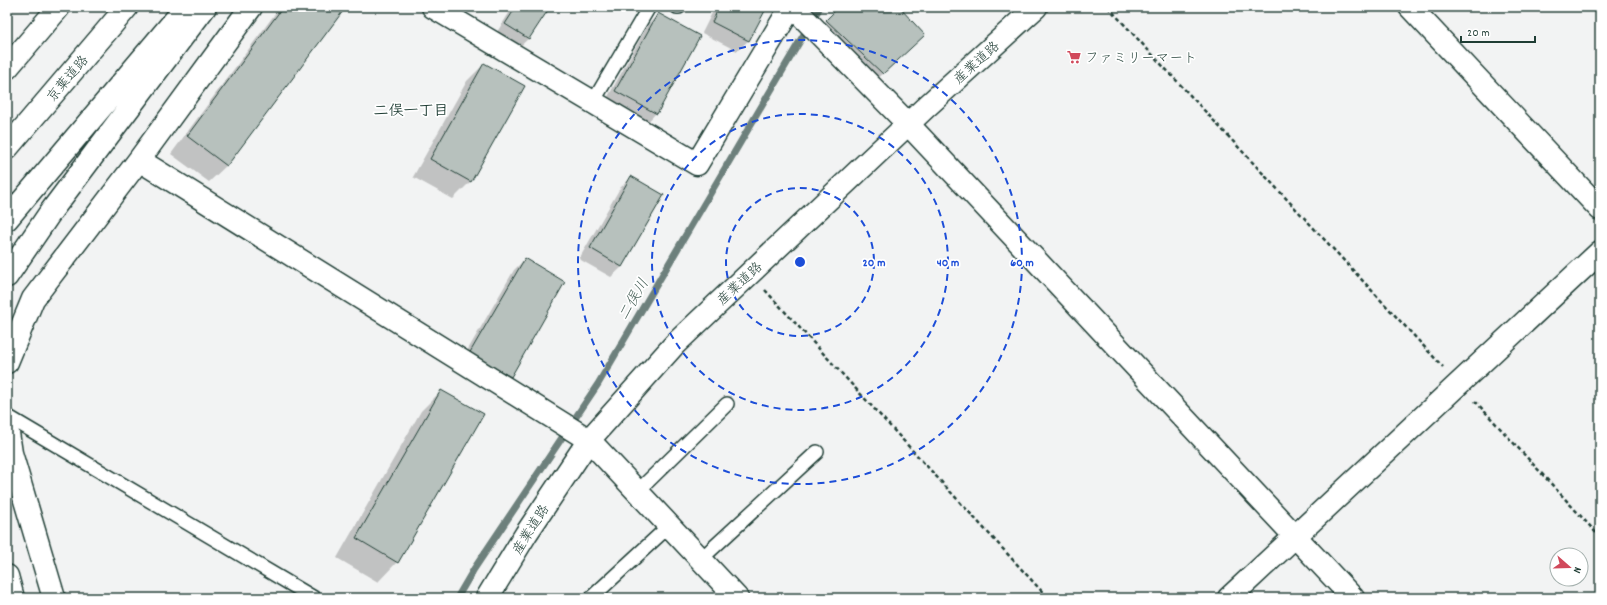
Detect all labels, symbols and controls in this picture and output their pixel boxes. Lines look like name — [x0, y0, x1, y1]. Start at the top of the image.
scale bar — [1461, 18, 1535, 44]
text: 20 m — [1467, 25, 1490, 42]
street label: 産業道路 — [950, 37, 1005, 90]
supermarket icon: ファミリーマート — [1066, 49, 1082, 65]
place label: ファミリーマート — [1085, 49, 1197, 69]
street label: 京葉道路 — [43, 51, 94, 107]
district label: 二俣一丁目 — [373, 101, 449, 123]
centre of rings — [793, 255, 807, 269]
text: 20 m — [863, 255, 885, 272]
text: 40 m — [937, 255, 959, 272]
text: 60 m — [1010, 255, 1034, 272]
street label: 産業道路 — [713, 258, 768, 311]
water label: 二俣川 — [614, 275, 656, 325]
street label: 産業道路 — [508, 501, 555, 559]
north arrow — [1549, 547, 1589, 587]
text: N — [1568, 564, 1585, 576]

